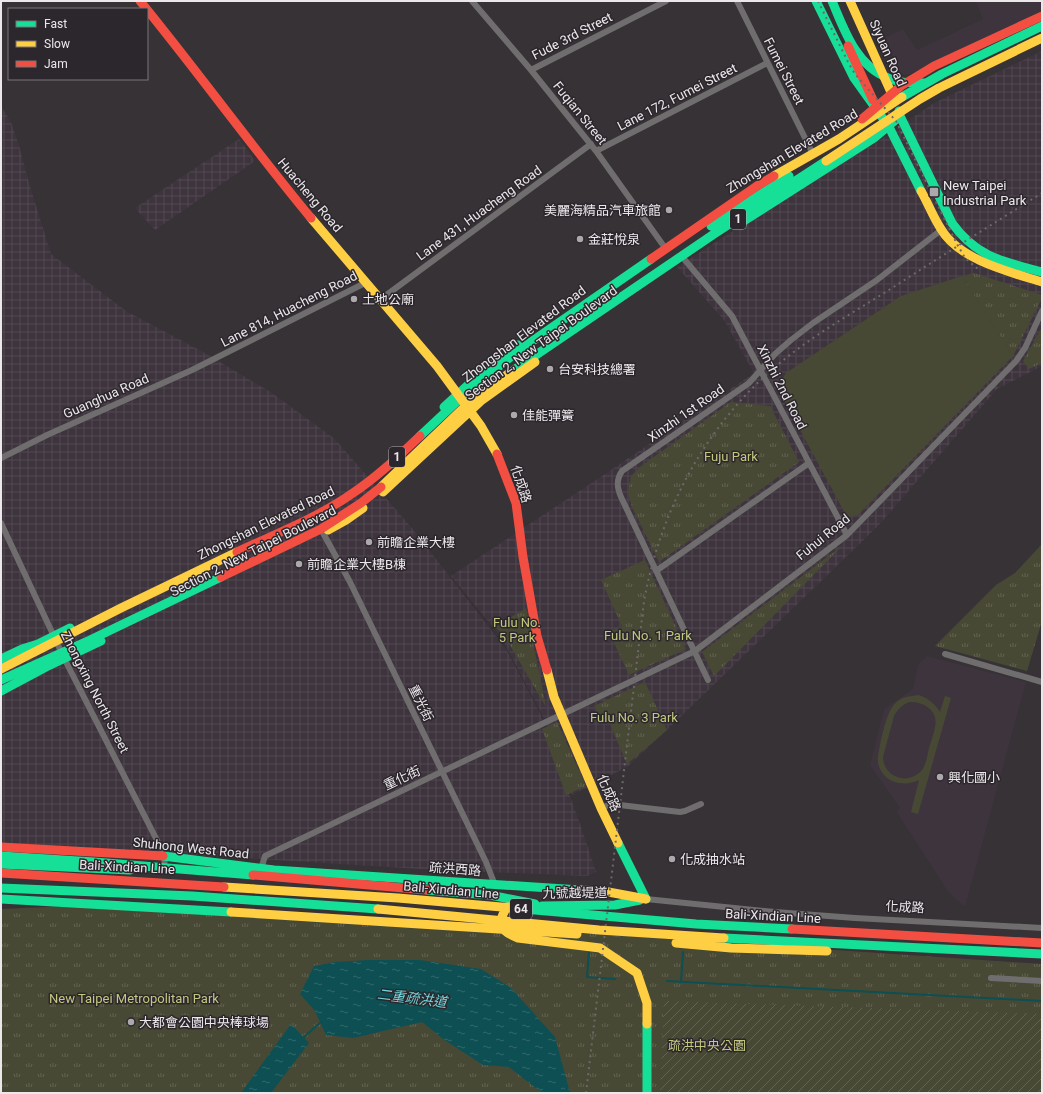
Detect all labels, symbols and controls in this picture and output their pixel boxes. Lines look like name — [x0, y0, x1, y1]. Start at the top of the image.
legend — [8, 8, 148, 80]
street label: Fude 3rd Street — [529, 9, 615, 63]
text: Fast — [44, 17, 67, 31]
street label: Siyuan Road — [867, 17, 909, 89]
street label: Fumei Street — [761, 35, 807, 107]
text: Slow — [44, 37, 70, 51]
text: Jam — [44, 57, 68, 71]
street label: Lane 172, Fumei Street — [615, 60, 739, 134]
street label: Fuqian Street — [550, 79, 610, 147]
street label: Zhongshan Elevated Road — [724, 106, 860, 196]
street label: Huacheng Road — [275, 155, 345, 235]
street label: Lane 431, Huacheng Road — [414, 163, 544, 263]
place label: New Taipei Industrial Park — [943, 178, 1027, 208]
marker: New Taipei Industrial Park — [928, 186, 940, 198]
place label: 美麗海精品汽車旅館 — [544, 203, 661, 218]
marker: 美麗海精品汽車旅館 — [664, 205, 674, 215]
road number: 1 — [730, 209, 746, 229]
place label: 金莊悅泉 — [588, 232, 640, 247]
marker: 金莊悅泉 — [575, 234, 585, 244]
street label: Lane 814, Huacheng Road — [218, 268, 360, 350]
street label: Zhongshan Elevated Road — [459, 283, 589, 385]
street label: Section 2, New Taipei Boulevard — [462, 283, 620, 403]
place label: 土地公廟 — [362, 292, 414, 307]
marker: 土地公廟 — [349, 294, 359, 304]
street label: Xinzhi 2nd Road — [754, 342, 810, 432]
place label: 台安科技總署 — [558, 362, 636, 377]
marker: 台安科技總署 — [545, 364, 555, 374]
street label: Guanghua Road — [61, 370, 151, 422]
street label: Xinzhi 1st Road — [645, 381, 727, 445]
place label: 佳能彈簧 — [522, 408, 574, 423]
marker: 佳能彈簧 — [509, 410, 519, 420]
road number: 1 — [389, 447, 405, 467]
park label: Fuju Park — [704, 449, 758, 464]
street label: 化成路 — [508, 463, 534, 505]
street label: Zhongshan Elevated Road — [195, 483, 337, 563]
street label: Section 2, New Taipei Boulevard — [168, 503, 338, 599]
street label: Fuhui Road — [793, 511, 853, 563]
place label: 前瞻企業大樓 — [377, 535, 455, 550]
marker: 前瞻企業大樓 — [364, 537, 374, 547]
place label: 前瞻企業大樓B棟 — [307, 557, 406, 572]
marker: 前瞻企業大樓B棟 — [294, 559, 304, 569]
park label: Fulu No. 5 Park — [493, 615, 541, 645]
park label: Fulu No. 1 Park — [604, 628, 692, 643]
street label: Zhongxing North Street — [58, 629, 132, 755]
street label: 重光街 — [406, 682, 436, 724]
park label: Fulu No. 3 Park — [590, 710, 678, 725]
street label: 重化街 — [381, 763, 423, 793]
place label: 興化國小 — [948, 770, 1000, 785]
street label: 化成路 — [594, 772, 624, 814]
marker: 興化國小 — [935, 772, 945, 782]
street label: Shuhong West Road — [132, 834, 250, 862]
place label: 化成抽水站 — [680, 852, 745, 867]
marker: 化成抽水站 — [667, 854, 677, 864]
street label: Bali-Xindian Line — [79, 857, 175, 877]
street label: 疏洪西路 — [429, 860, 481, 878]
street label: Bali-Xindian Line — [403, 878, 499, 902]
street label: 九號越堤道 — [542, 885, 608, 901]
street label: 化成路 — [885, 898, 925, 916]
road number: 64 — [510, 899, 532, 919]
street label: Bali-Xindian Line — [725, 906, 821, 926]
water label: 二重疏洪道 — [376, 986, 450, 1010]
park label: New Taipei Metropolitan Park — [49, 991, 219, 1006]
place label: 大都會公園中央棒球場 — [139, 1015, 269, 1030]
marker: 大都會公園中央棒球場 — [126, 1017, 136, 1027]
park label: 疏洪中央公園 — [668, 1038, 746, 1053]

